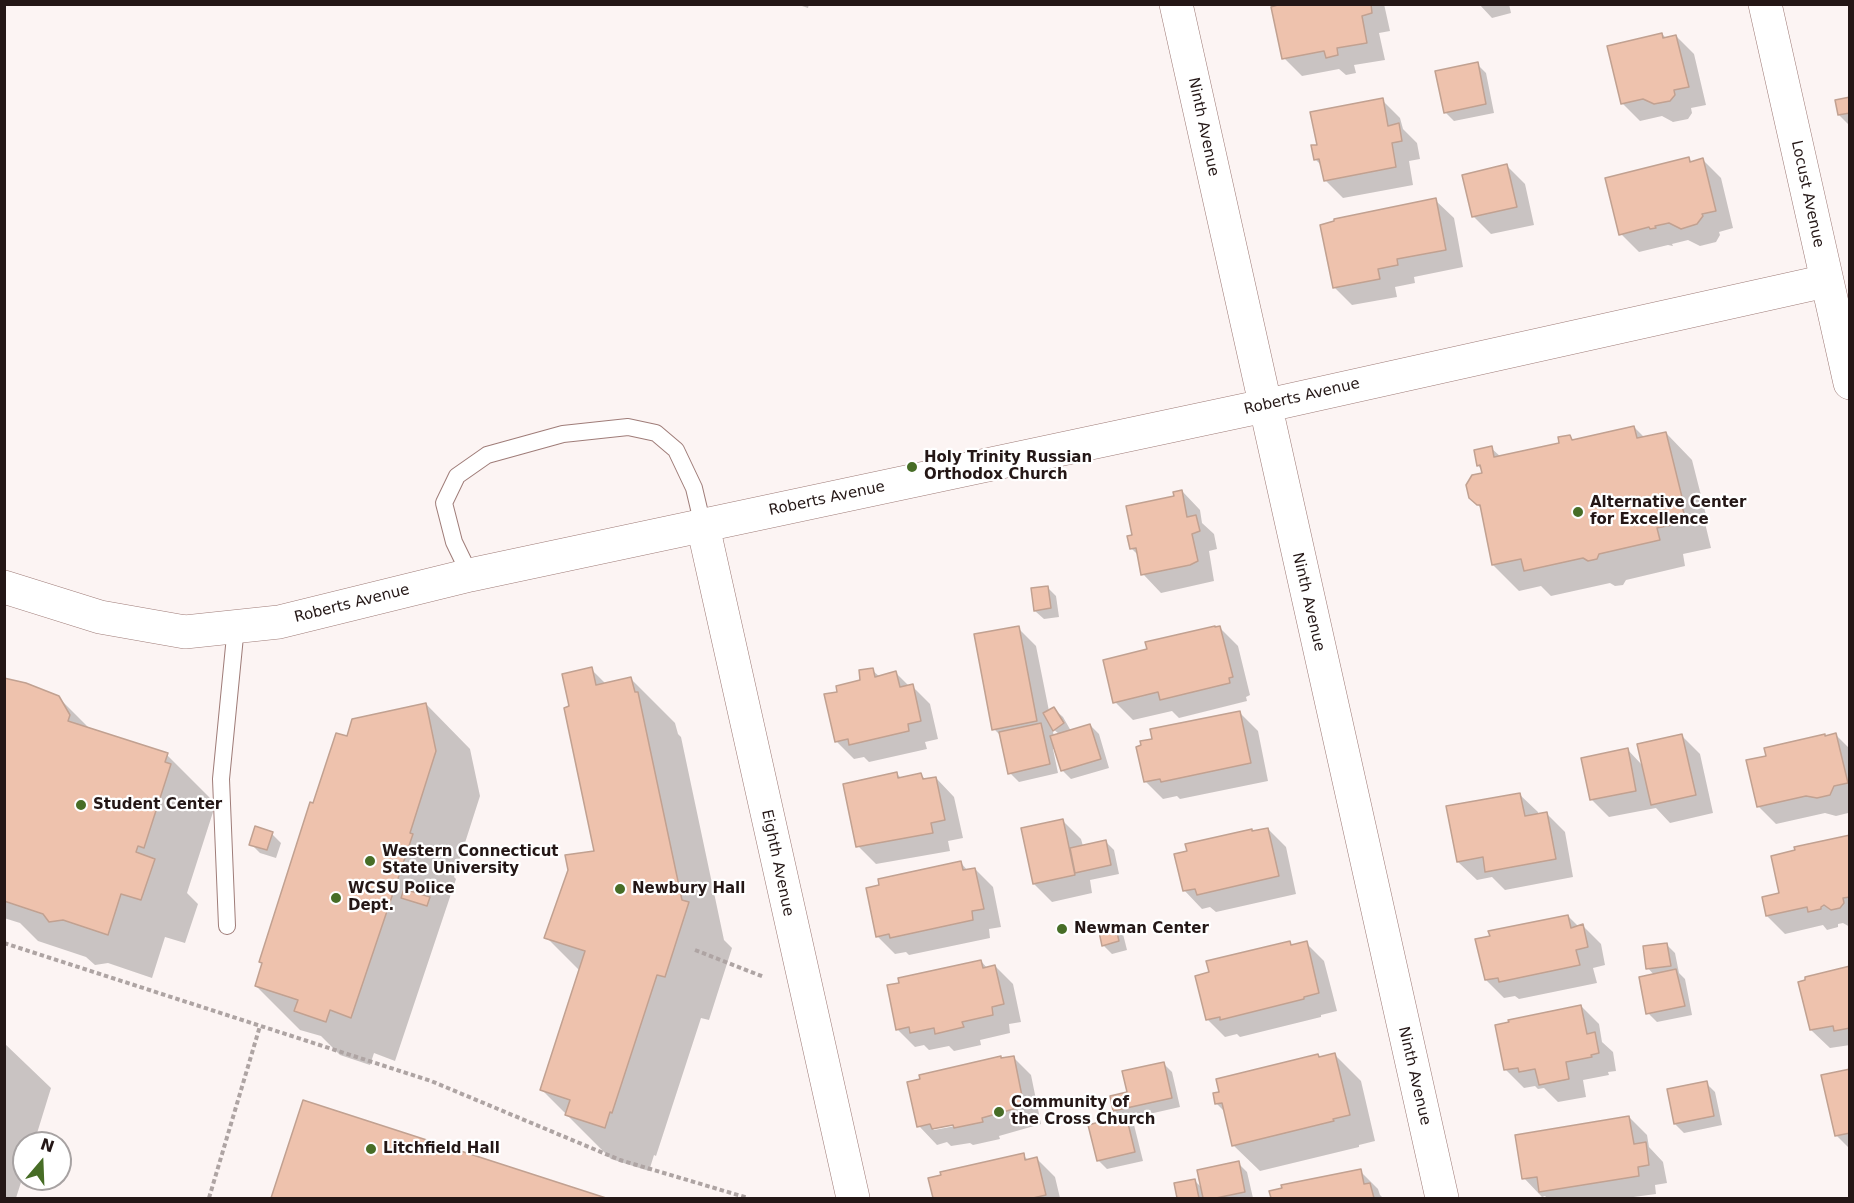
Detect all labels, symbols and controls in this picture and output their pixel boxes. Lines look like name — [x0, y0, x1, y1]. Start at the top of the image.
street label: Ninth Avenue — [1184, 76, 1222, 178]
street label: Locust Avenue — [1787, 139, 1827, 249]
street label: Roberts Avenue — [1242, 375, 1362, 419]
place label: Holy Trinity Russian Orthodox Church — [924, 449, 1092, 484]
marker: Holy Trinity Russian Orthodox Church — [905, 460, 919, 474]
street label: Roberts Avenue — [767, 478, 887, 520]
place label: Alternative Center for Excellence — [1590, 494, 1746, 529]
marker: Alternative Center for Excellence — [1571, 505, 1585, 519]
street label: Ninth Avenue — [1288, 551, 1328, 653]
street label: Roberts Avenue — [293, 581, 411, 627]
place label: Student Center — [93, 796, 222, 814]
marker: Student Center — [74, 798, 88, 812]
street label: Eighth Avenue — [757, 808, 797, 918]
place label: Western Connecticut State University — [382, 843, 559, 878]
marker: Western Connecticut State University — [363, 854, 377, 868]
place label: WCSU Police Dept. — [348, 880, 455, 915]
place label: Newbury Hall — [632, 880, 745, 898]
marker: Newbury Hall — [613, 882, 627, 896]
marker: WCSU Police Dept. — [329, 891, 343, 905]
place label: Newman Center — [1074, 920, 1209, 938]
marker: Newman Center — [1055, 922, 1069, 936]
street label: Ninth Avenue — [1394, 1025, 1434, 1127]
place label: Community of the Cross Church — [1011, 1094, 1155, 1129]
marker: Community of the Cross Church — [992, 1105, 1006, 1119]
north arrow — [12, 1131, 72, 1191]
text: N — [38, 1134, 57, 1157]
place label: Litchfield Hall — [383, 1140, 500, 1158]
marker: Litchfield Hall — [364, 1142, 378, 1156]

